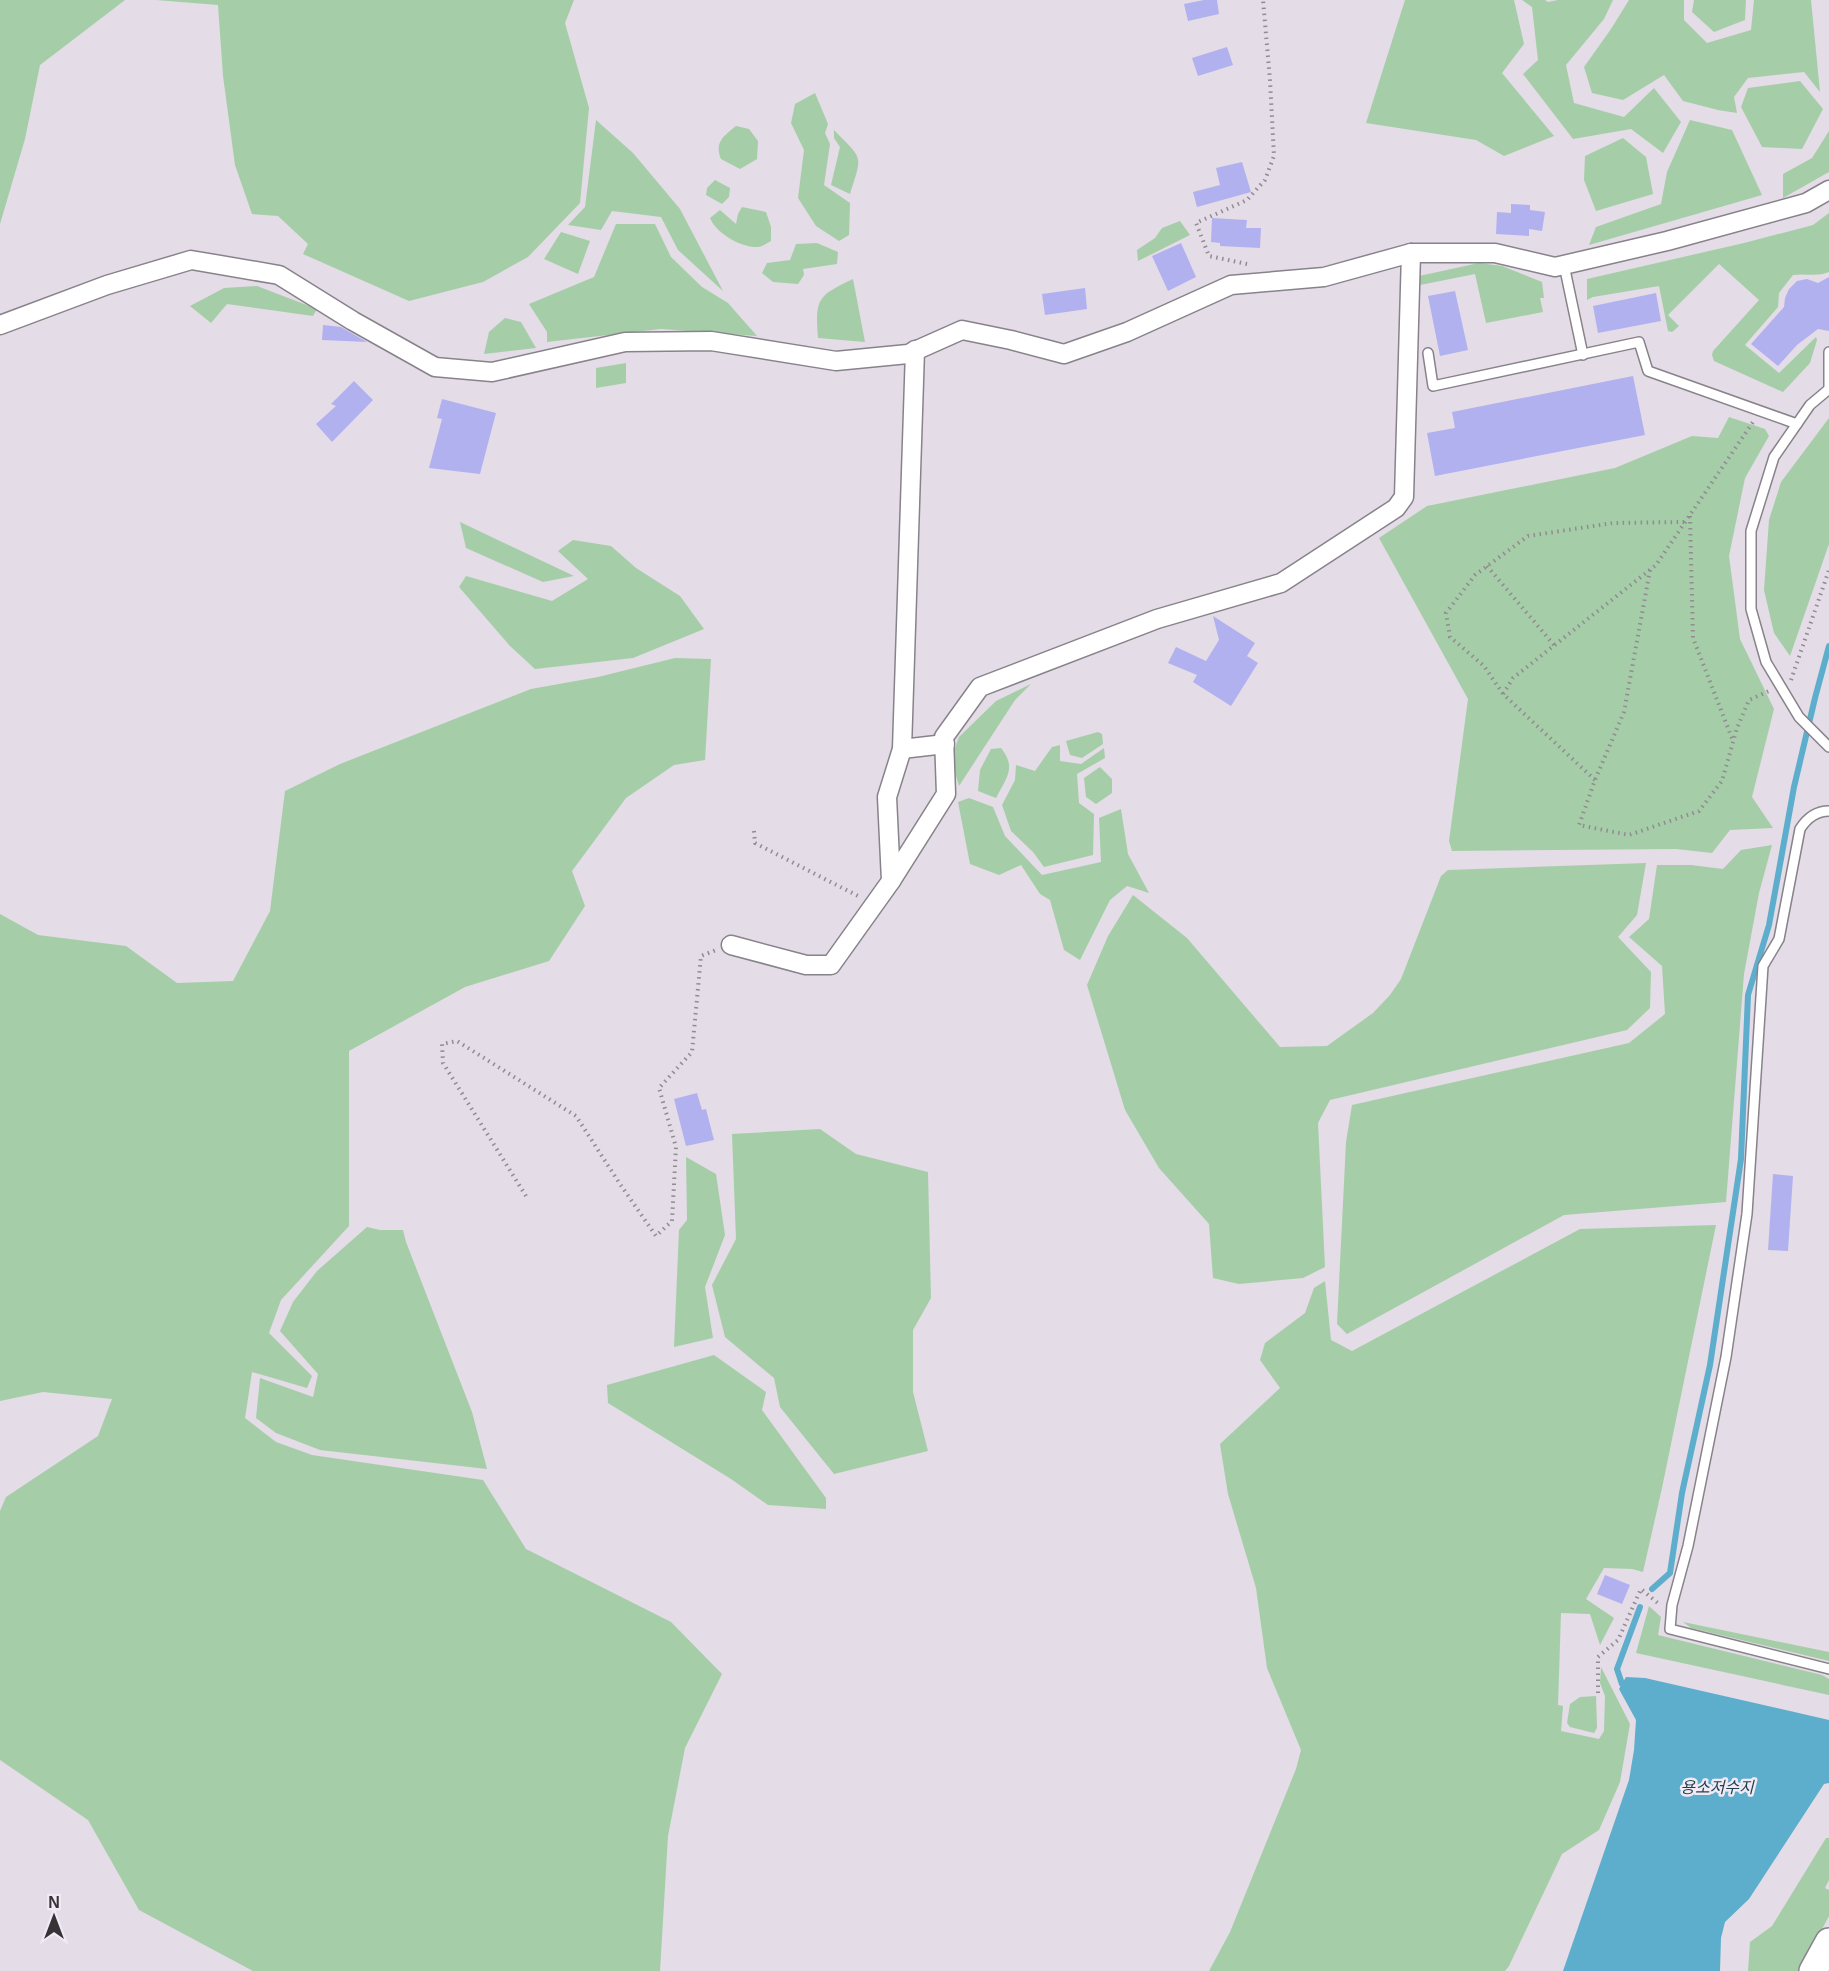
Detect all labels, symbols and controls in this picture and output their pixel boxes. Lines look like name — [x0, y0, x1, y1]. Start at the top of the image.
water label: 용소저수지 — [1680, 1779, 1755, 1796]
north arrow — [24, 1887, 84, 1947]
text: N — [48, 1894, 60, 1911]

